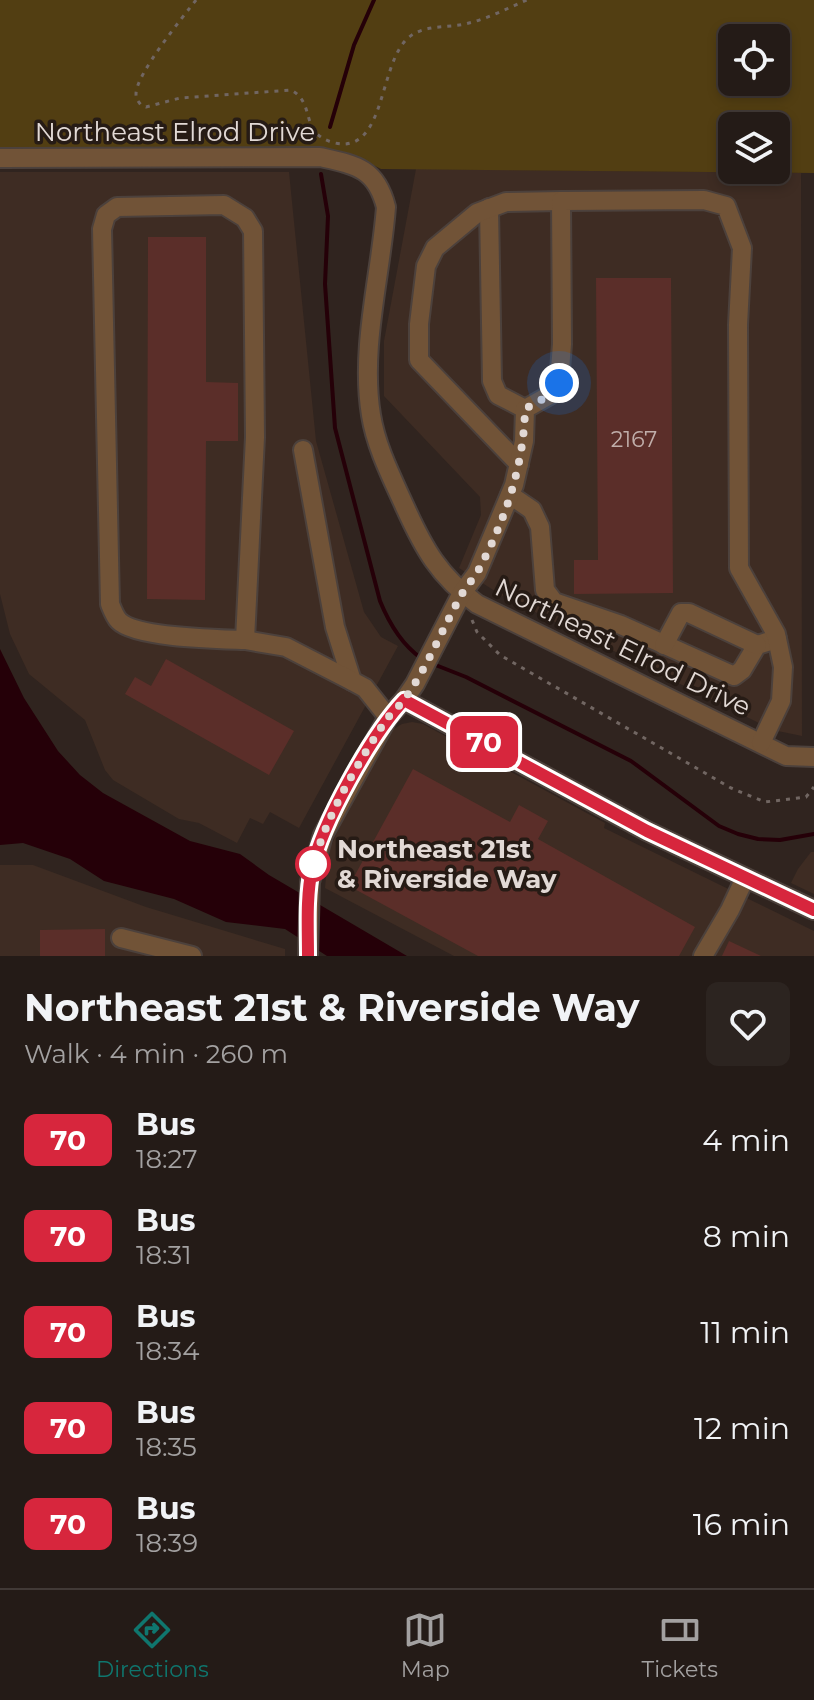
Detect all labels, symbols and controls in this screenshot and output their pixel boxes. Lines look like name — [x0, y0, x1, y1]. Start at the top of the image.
map controls — [718, 24, 790, 184]
button: locate — [718, 24, 790, 96]
button: layers — [718, 112, 790, 184]
street label: Northeast Elrod Drive — [35, 116, 315, 148]
your location — [539, 363, 579, 403]
house number: 2167 — [611, 426, 657, 453]
street label: Northeast Elrod Drive — [490, 571, 756, 723]
line badge: 70 — [448, 716, 520, 768]
text: 70 — [466, 725, 502, 759]
place label: Northeast 21st & Riverside Way — [337, 833, 557, 895]
marker: Northeast 21st & Riverside Way — [296, 847, 330, 881]
button: heart — [706, 982, 790, 1066]
text: Northeast 21st & Riverside Way — [24, 984, 639, 1031]
text: Walk · 4 min · 260 m — [24, 1038, 288, 1070]
text: Bus — [136, 1106, 196, 1143]
text: 4 min — [702, 1122, 790, 1159]
text: 70 — [50, 1123, 86, 1157]
text: 18:27 — [136, 1143, 198, 1175]
text: Bus — [136, 1202, 196, 1239]
text: 8 min — [703, 1218, 790, 1255]
text: 70 — [50, 1219, 86, 1253]
text: 18:31 — [136, 1239, 192, 1271]
text: Bus — [136, 1298, 196, 1335]
text: 11 min — [700, 1314, 790, 1351]
text: 70 — [50, 1315, 86, 1349]
text: 18:34 — [136, 1335, 199, 1367]
text: Bus — [136, 1394, 196, 1431]
text: 12 min — [694, 1410, 790, 1447]
text: 70 — [50, 1411, 86, 1445]
text: 18:35 — [136, 1431, 197, 1463]
text: Bus — [136, 1490, 196, 1527]
text: 16 min — [693, 1506, 790, 1543]
text: 70 — [50, 1507, 86, 1541]
text: 18:39 — [136, 1527, 198, 1559]
tab: Directions — [96, 1608, 209, 1683]
tab: Map — [401, 1608, 450, 1683]
tab: Tickets — [642, 1608, 718, 1683]

